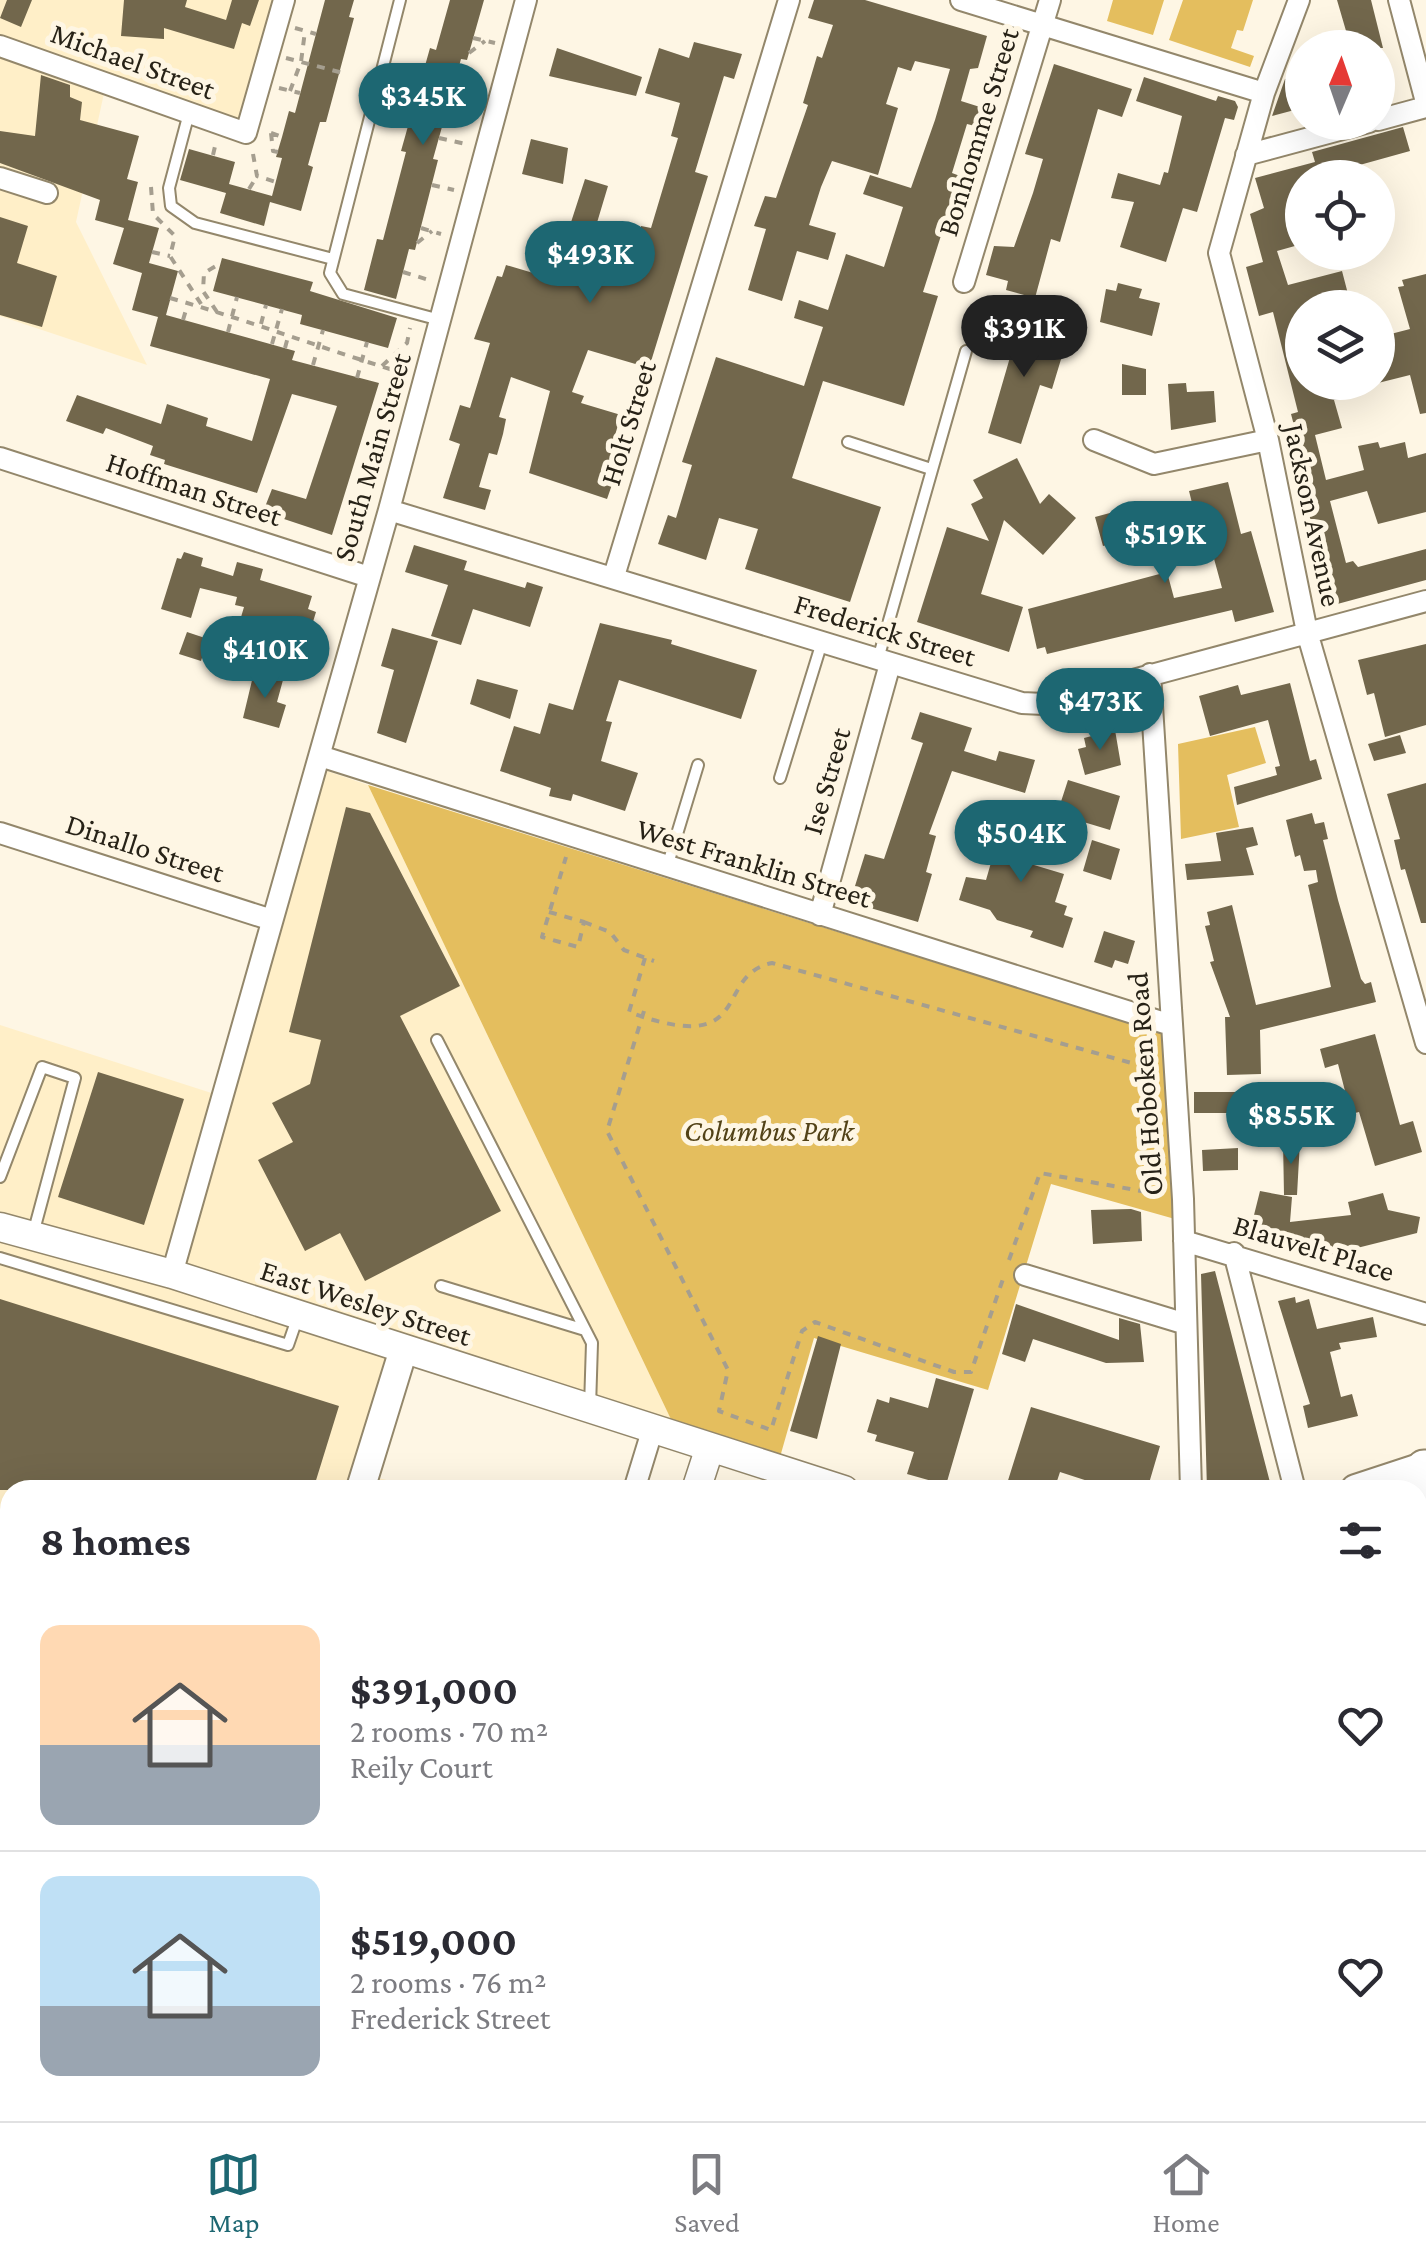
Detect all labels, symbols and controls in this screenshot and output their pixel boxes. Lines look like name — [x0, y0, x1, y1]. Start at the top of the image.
street label: Michael Street — [47, 16, 221, 106]
street label: Bonhomme Street — [930, 23, 1025, 240]
north arrow — [1285, 30, 1395, 140]
map controls — [1285, 30, 1395, 400]
pin: $345K — [353, 63, 493, 148]
text: $345K — [381, 77, 465, 113]
button: locate — [1285, 160, 1395, 270]
pin: $493K — [520, 221, 660, 306]
text: $493K — [547, 235, 633, 271]
button: layers — [1285, 290, 1395, 400]
pin: $391K — [954, 295, 1094, 380]
text: $391K — [983, 309, 1065, 345]
street label: South Main Street — [326, 348, 417, 565]
street label: Holt Street — [593, 356, 662, 489]
street label: Jackson Avenue — [1277, 418, 1349, 609]
street label: Hoffman Street — [102, 445, 287, 533]
pin: $519K — [1095, 501, 1235, 586]
text: $519K — [1124, 515, 1206, 551]
street label: Frederick Street — [790, 586, 981, 673]
pin: $410K — [195, 616, 335, 701]
text: $410K — [222, 630, 308, 666]
pin: $473K — [1030, 668, 1170, 753]
text: $473K — [1058, 682, 1142, 718]
street label: Ise Street — [795, 722, 857, 838]
pin: $504K — [951, 800, 1091, 885]
street label: Dinallo Street — [62, 806, 229, 889]
street label: West Franklin Street — [633, 811, 876, 914]
text: $504K — [977, 814, 1065, 850]
street label: Old Hoboken Road — [1120, 971, 1169, 1197]
pin: $855K — [1221, 1082, 1361, 1167]
text: $855K — [1248, 1096, 1334, 1132]
park label: Columbus Park — [684, 1114, 856, 1147]
street label: Blauvelt Place — [1230, 1207, 1399, 1288]
street label: East Wesley Street — [256, 1253, 477, 1353]
icon: filters — [1333, 1513, 1388, 1568]
text: 8 homes — [40, 1517, 191, 1564]
icon: home — [120, 1665, 240, 1785]
text: $391,000 — [350, 1666, 518, 1713]
icon: heart — [1333, 1698, 1388, 1753]
text: 2 rooms · 70 m² — [350, 1713, 548, 1749]
text: Reily Court — [350, 1749, 492, 1785]
icon: home — [120, 1916, 240, 2036]
text: $519,000 — [350, 1917, 517, 1964]
icon: heart — [1333, 1949, 1388, 2004]
text: 2 rooms · 76 m² — [350, 1964, 547, 2000]
text: Frederick Street — [350, 2000, 550, 2036]
tab: Map — [206, 2147, 261, 2238]
tab: Saved — [674, 2147, 740, 2238]
tab: Home — [1153, 2147, 1220, 2238]

